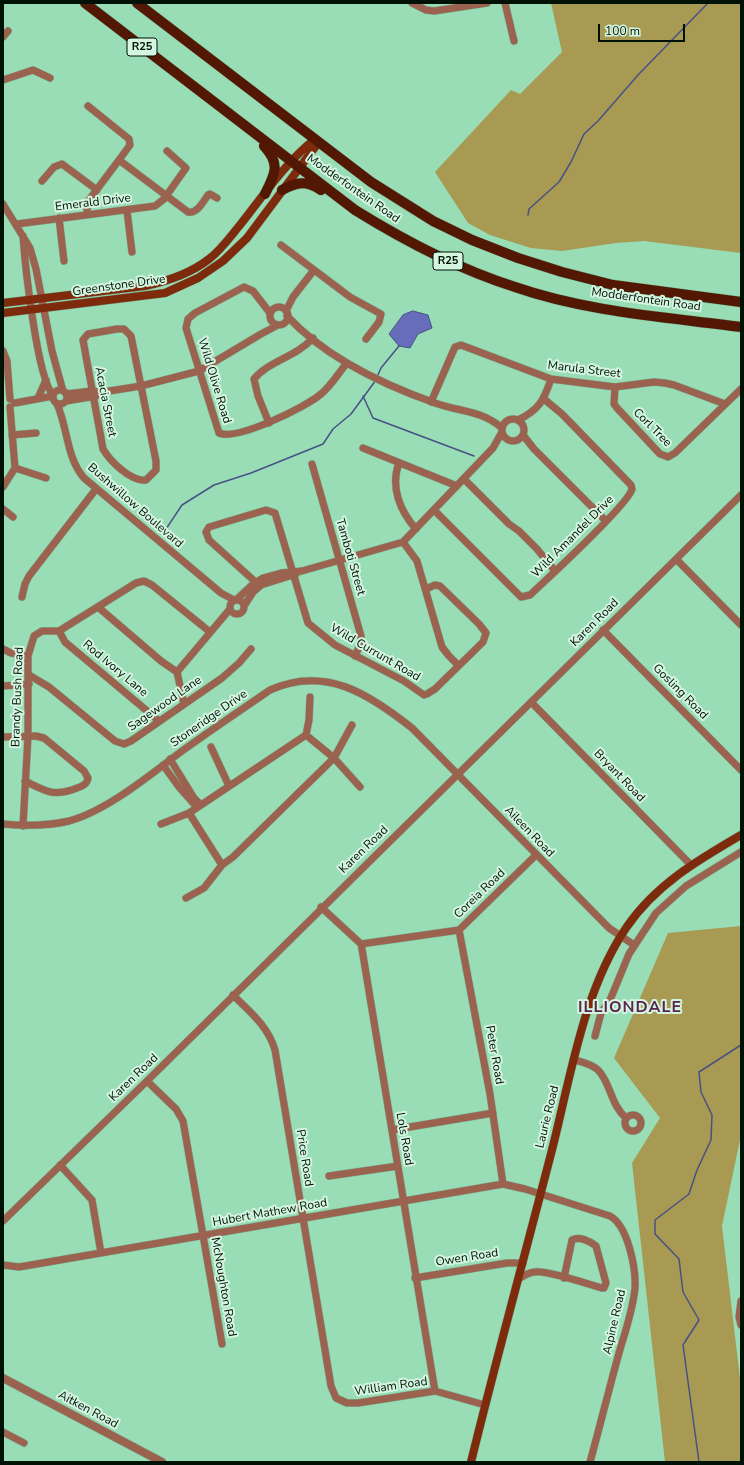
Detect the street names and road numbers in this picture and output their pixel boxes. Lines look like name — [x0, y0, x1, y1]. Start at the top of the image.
road number: R25 — [127, 38, 157, 56]
street label: Modderfontein Road — [304, 151, 402, 227]
street label: Emerald Drive — [54, 191, 132, 215]
road number: R25 — [433, 252, 463, 270]
street label: Greenstone Drive — [72, 272, 166, 300]
street label: Modderfontein Road — [590, 285, 702, 315]
street label: Wild Olive Road — [194, 337, 234, 425]
street label: Marula Street — [547, 358, 621, 382]
street label: Acacia Street — [91, 366, 119, 438]
street label: Corl Tree — [630, 406, 674, 450]
street label: Bushwillow Boulevard — [84, 461, 186, 551]
street label: Wild Amandel Drive — [529, 493, 617, 581]
street label: Tamboti Street — [332, 517, 368, 597]
street label: Karen Road — [568, 596, 622, 650]
street label: Wild Currunt Road — [327, 621, 423, 685]
street label: Rod Ivory Lane — [80, 638, 150, 700]
street label: Brandy Bush Road — [9, 647, 27, 747]
street label: Gosling Road — [649, 661, 711, 723]
street label: Sagewood Lane — [125, 673, 205, 735]
street label: Stoneridge Drive — [168, 687, 250, 751]
street label: Bryant Road — [590, 747, 648, 805]
street label: Aileen Road — [501, 803, 557, 861]
street label: Karen Road — [337, 823, 391, 877]
street label: Coreia Road — [452, 866, 508, 922]
street label: Peter Road — [482, 1024, 506, 1086]
street label: Karen Road — [107, 1051, 161, 1105]
street label: Laurie Road — [533, 1084, 563, 1150]
street label: Lols Road — [392, 1111, 416, 1167]
street label: Price Road — [292, 1129, 316, 1187]
street label: Hubert Mathew Road — [212, 1196, 328, 1230]
street label: McNoughton Road — [207, 1236, 239, 1338]
street label: Owen Road — [435, 1246, 499, 1270]
street label: Alpine Road — [601, 1288, 629, 1356]
street label: William Road — [354, 1375, 428, 1399]
street label: Aitken Road — [56, 1388, 120, 1432]

